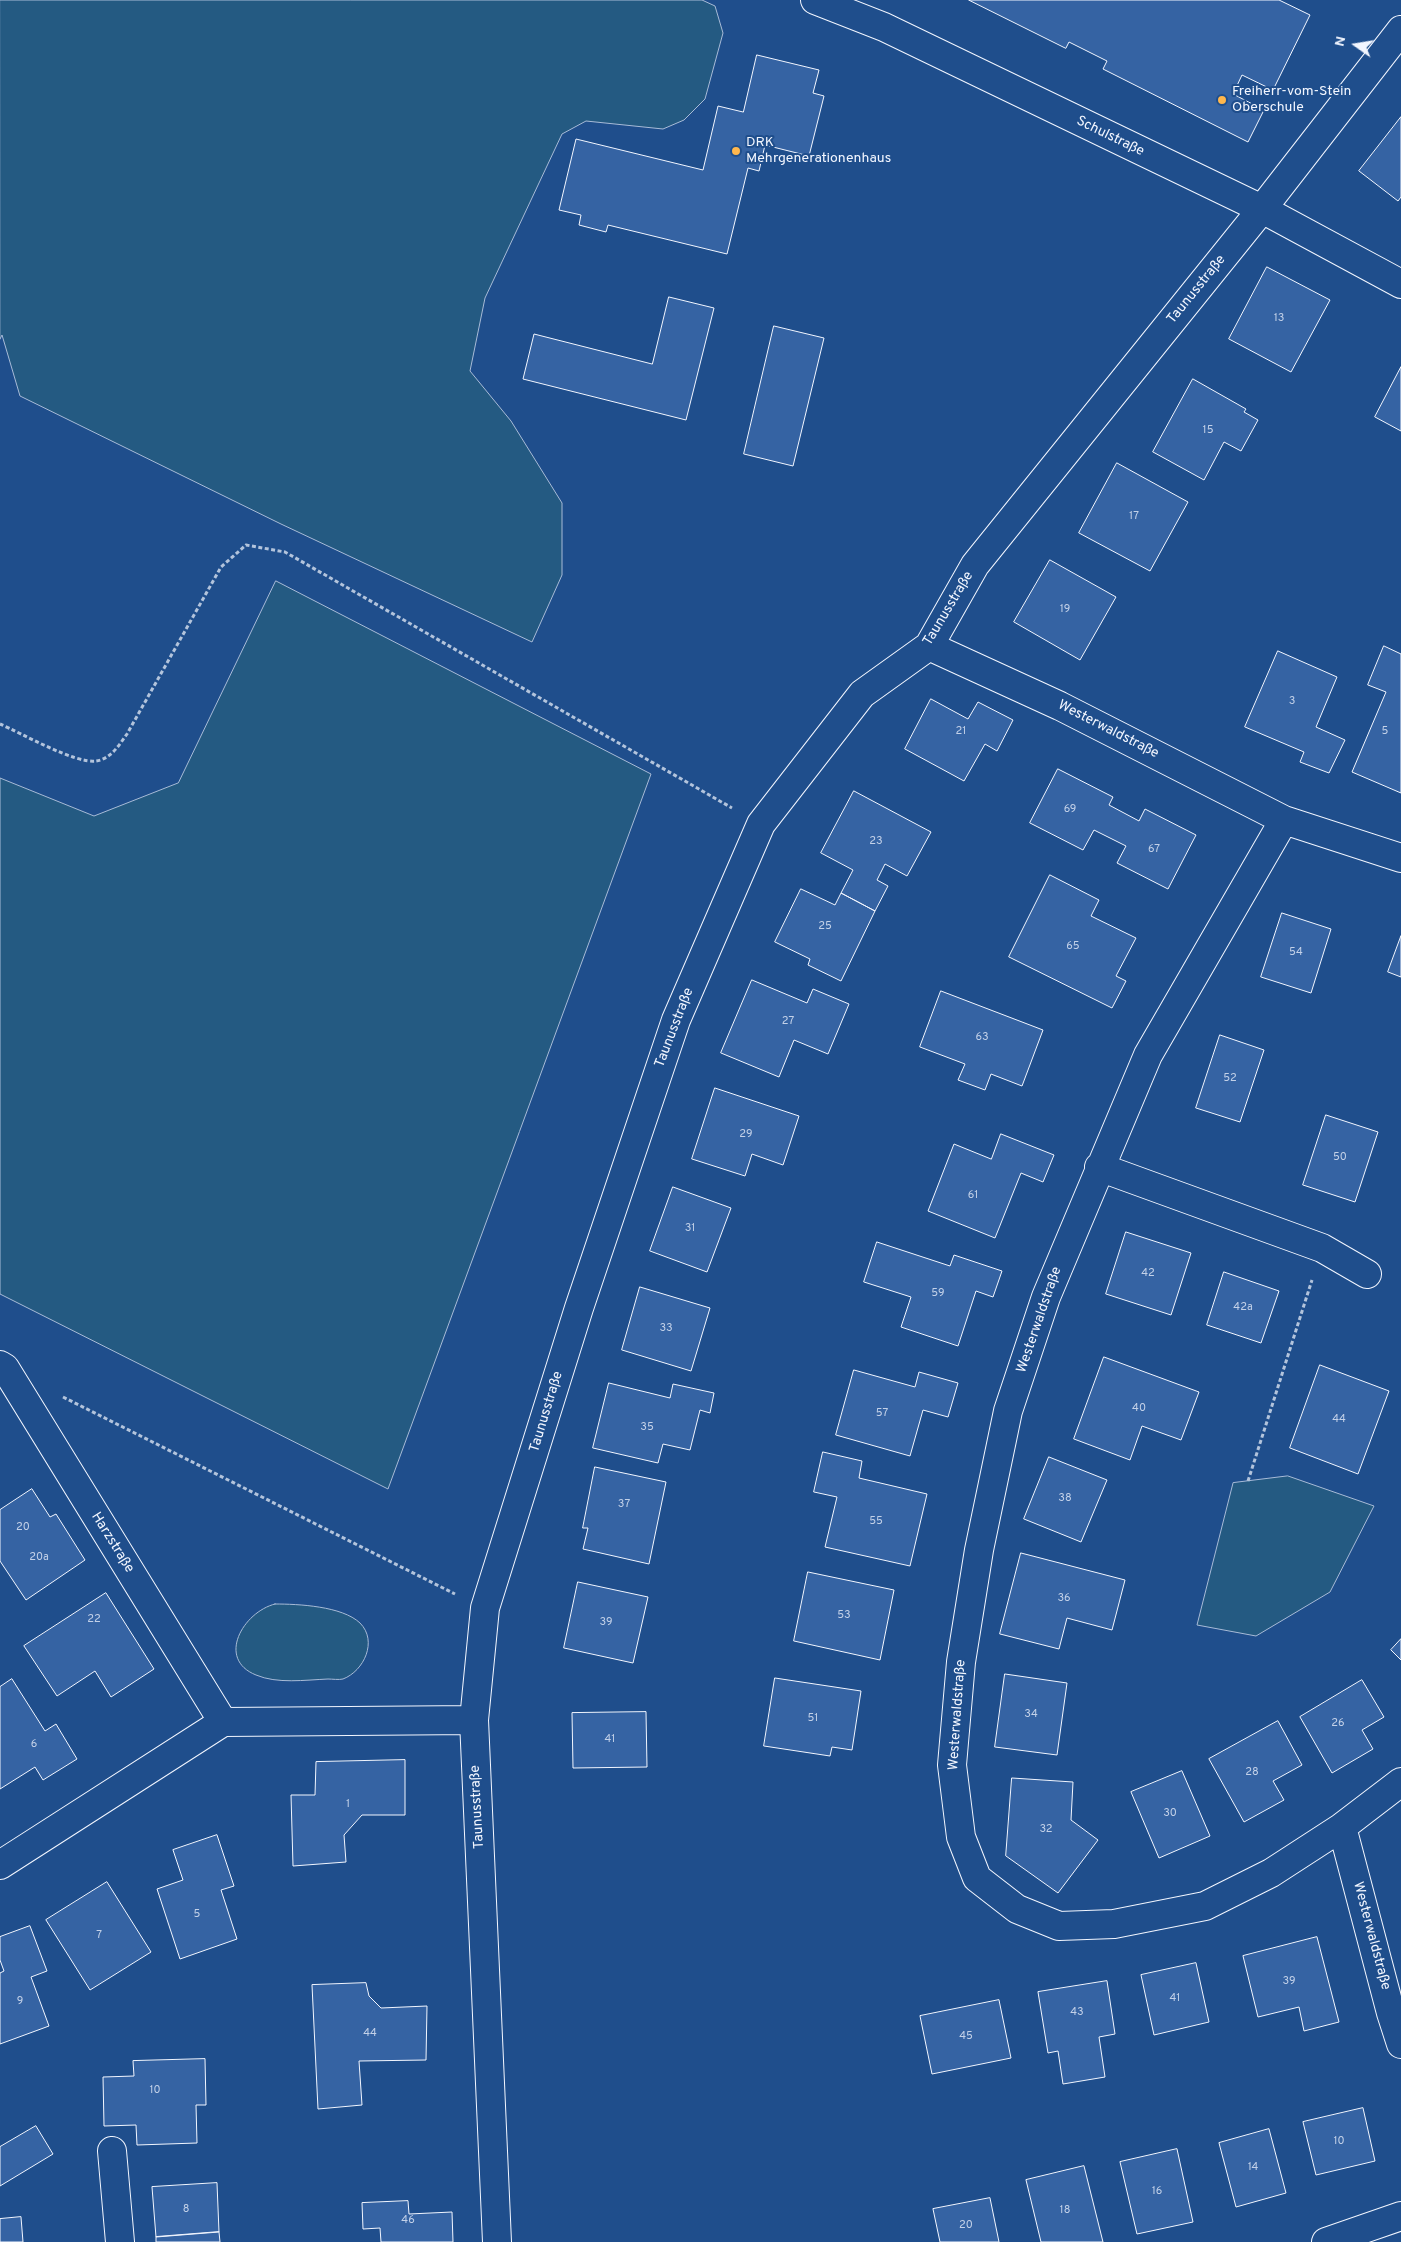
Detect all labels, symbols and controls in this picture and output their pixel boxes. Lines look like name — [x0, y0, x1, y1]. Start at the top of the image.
north arrow — [1331, 20, 1381, 70]
text: N — [1331, 35, 1350, 48]
place label: Freiherr-vom-Stein Oberschule — [1232, 84, 1351, 116]
marker: Freiherr-vom-Stein Oberschule — [1216, 94, 1228, 106]
street label: Schulstraße — [1073, 113, 1147, 161]
place label: DRK Mehrgenerationenhaus — [746, 135, 891, 168]
marker: DRK Mehrgenerationenhaus — [730, 145, 742, 157]
street label: Taunusstraße — [1164, 252, 1230, 328]
house number: 13 — [1274, 312, 1284, 326]
house number: 15 — [1203, 424, 1213, 438]
house number: 17 — [1129, 510, 1139, 524]
street label: Taunusstraße — [920, 569, 978, 649]
house number: 19 — [1060, 603, 1070, 617]
house number: 3 — [1289, 695, 1295, 709]
street label: Westerwaldstraße — [1055, 697, 1161, 763]
house number: 21 — [956, 725, 966, 739]
house number: 5 — [1382, 725, 1388, 739]
house number: 69 — [1064, 803, 1076, 817]
house number: 23 — [869, 835, 883, 849]
house number: 67 — [1148, 843, 1160, 857]
house number: 25 — [818, 920, 832, 934]
house number: 65 — [1066, 940, 1080, 954]
house number: 54 — [1289, 946, 1303, 960]
street label: Taunusstraße — [652, 986, 698, 1070]
house number: 27 — [782, 1015, 794, 1029]
house number: 63 — [975, 1031, 989, 1045]
house number: 52 — [1223, 1072, 1237, 1086]
house number: 29 — [739, 1128, 753, 1142]
house number: 50 — [1333, 1151, 1347, 1165]
house number: 61 — [968, 1189, 978, 1203]
house number: 31 — [685, 1222, 695, 1236]
street label: Westerwaldstraße — [1014, 1265, 1066, 1375]
house number: 42 — [1141, 1267, 1155, 1281]
house number: 59 — [931, 1287, 945, 1301]
house number: 42a — [1233, 1301, 1253, 1315]
house number: 33 — [659, 1322, 673, 1336]
street label: Taunusstraße — [527, 1369, 567, 1455]
house number: 40 — [1132, 1402, 1146, 1416]
house number: 57 — [876, 1407, 888, 1421]
house number: 44 — [1332, 1413, 1346, 1427]
house number: 35 — [640, 1421, 654, 1435]
house number: 38 — [1058, 1492, 1072, 1506]
house number: 37 — [618, 1498, 630, 1512]
street label: Harzstraße — [87, 1510, 137, 1576]
house number: 55 — [869, 1515, 883, 1529]
house number: 20 — [16, 1521, 30, 1535]
house number: 20a — [29, 1551, 49, 1565]
house number: 36 — [1057, 1592, 1071, 1606]
house number: 53 — [837, 1609, 851, 1623]
house number: 22 — [87, 1613, 101, 1627]
house number: 39 — [600, 1616, 612, 1630]
street label: Westerwaldstraße — [946, 1659, 970, 1771]
house number: 34 — [1024, 1708, 1038, 1722]
house number: 51 — [808, 1712, 818, 1726]
house number: 26 — [1331, 1717, 1345, 1731]
house number: 41 — [605, 1733, 615, 1747]
house number: 6 — [31, 1738, 37, 1752]
street label: Taunusstraße — [467, 1765, 489, 1849]
house number: 28 — [1245, 1766, 1259, 1780]
house number: 1 — [346, 1798, 350, 1812]
house number: 30 — [1163, 1807, 1177, 1821]
house number: 32 — [1039, 1823, 1053, 1837]
street label: Westerwaldstraße — [1348, 1880, 1394, 1992]
house number: 5 — [194, 1908, 200, 1922]
house number: 7 — [96, 1929, 102, 1943]
house number: 39 — [1283, 1975, 1295, 1989]
house number: 41 — [1170, 1992, 1180, 2006]
house number: 9 — [17, 1995, 23, 2009]
house number: 43 — [1070, 2006, 1084, 2020]
house number: 44 — [363, 2027, 377, 2041]
house number: 45 — [959, 2030, 973, 2044]
house number: 10 — [149, 2084, 161, 2098]
house number: 10 — [1333, 2135, 1345, 2149]
house number: 14 — [1248, 2161, 1258, 2175]
house number: 16 — [1152, 2185, 1162, 2199]
house number: 8 — [183, 2203, 189, 2217]
house number: 18 — [1060, 2204, 1070, 2218]
house number: 46 — [401, 2214, 415, 2228]
house number: 20 — [959, 2219, 973, 2233]

